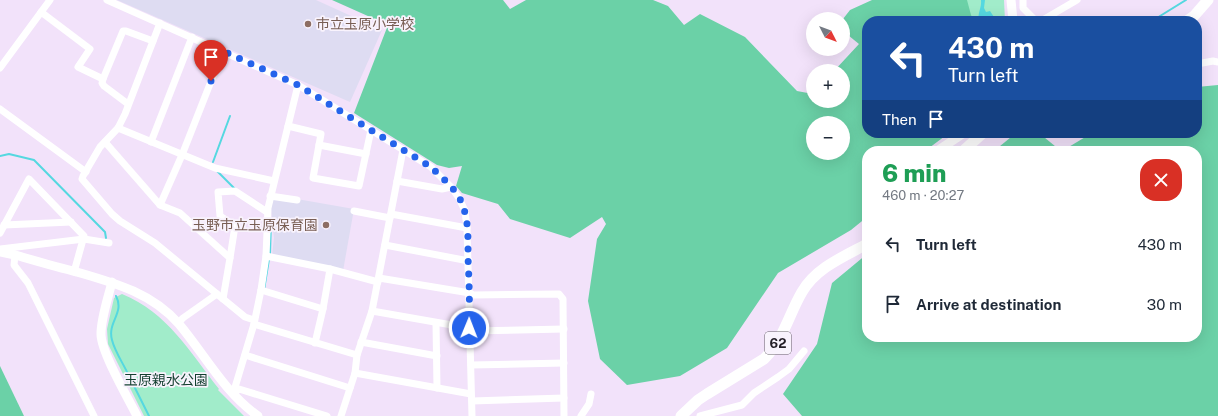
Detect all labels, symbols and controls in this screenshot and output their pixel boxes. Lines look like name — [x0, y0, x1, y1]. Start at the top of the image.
north arrow — [806, 12, 850, 56]
map controls — [806, 12, 850, 160]
place label: 市立玉原小学校 — [316, 16, 414, 32]
marker: 市立玉原小学校 — [303, 19, 313, 29]
text: 430 m — [948, 31, 1034, 64]
icon: left — [882, 32, 934, 84]
pin — [194, 40, 228, 81]
icon: arrive — [200, 46, 222, 68]
button: + — [806, 64, 850, 108]
text: Turn left — [948, 65, 1018, 86]
icon: arrive — [925, 108, 947, 130]
text: Then — [882, 111, 917, 128]
button: − — [806, 116, 850, 160]
text: 6 min — [882, 159, 946, 187]
button: close — [1140, 159, 1182, 201]
text: 460 m · 20:27 — [882, 188, 964, 203]
place label: 玉野市立玉原保育園 — [192, 217, 318, 233]
marker: 玉野市立玉原保育園 — [321, 220, 331, 230]
icon: left — [882, 233, 904, 255]
text: Turn left — [916, 236, 977, 253]
text: 430 m — [1137, 236, 1182, 253]
icon: arrive — [882, 293, 904, 315]
text: Arrive at destination — [916, 296, 1061, 313]
text: 30 m — [1147, 296, 1182, 313]
position arrow — [448, 307, 490, 349]
road number: 62 — [765, 332, 791, 354]
park label: 玉原親水公園 — [124, 372, 208, 388]

